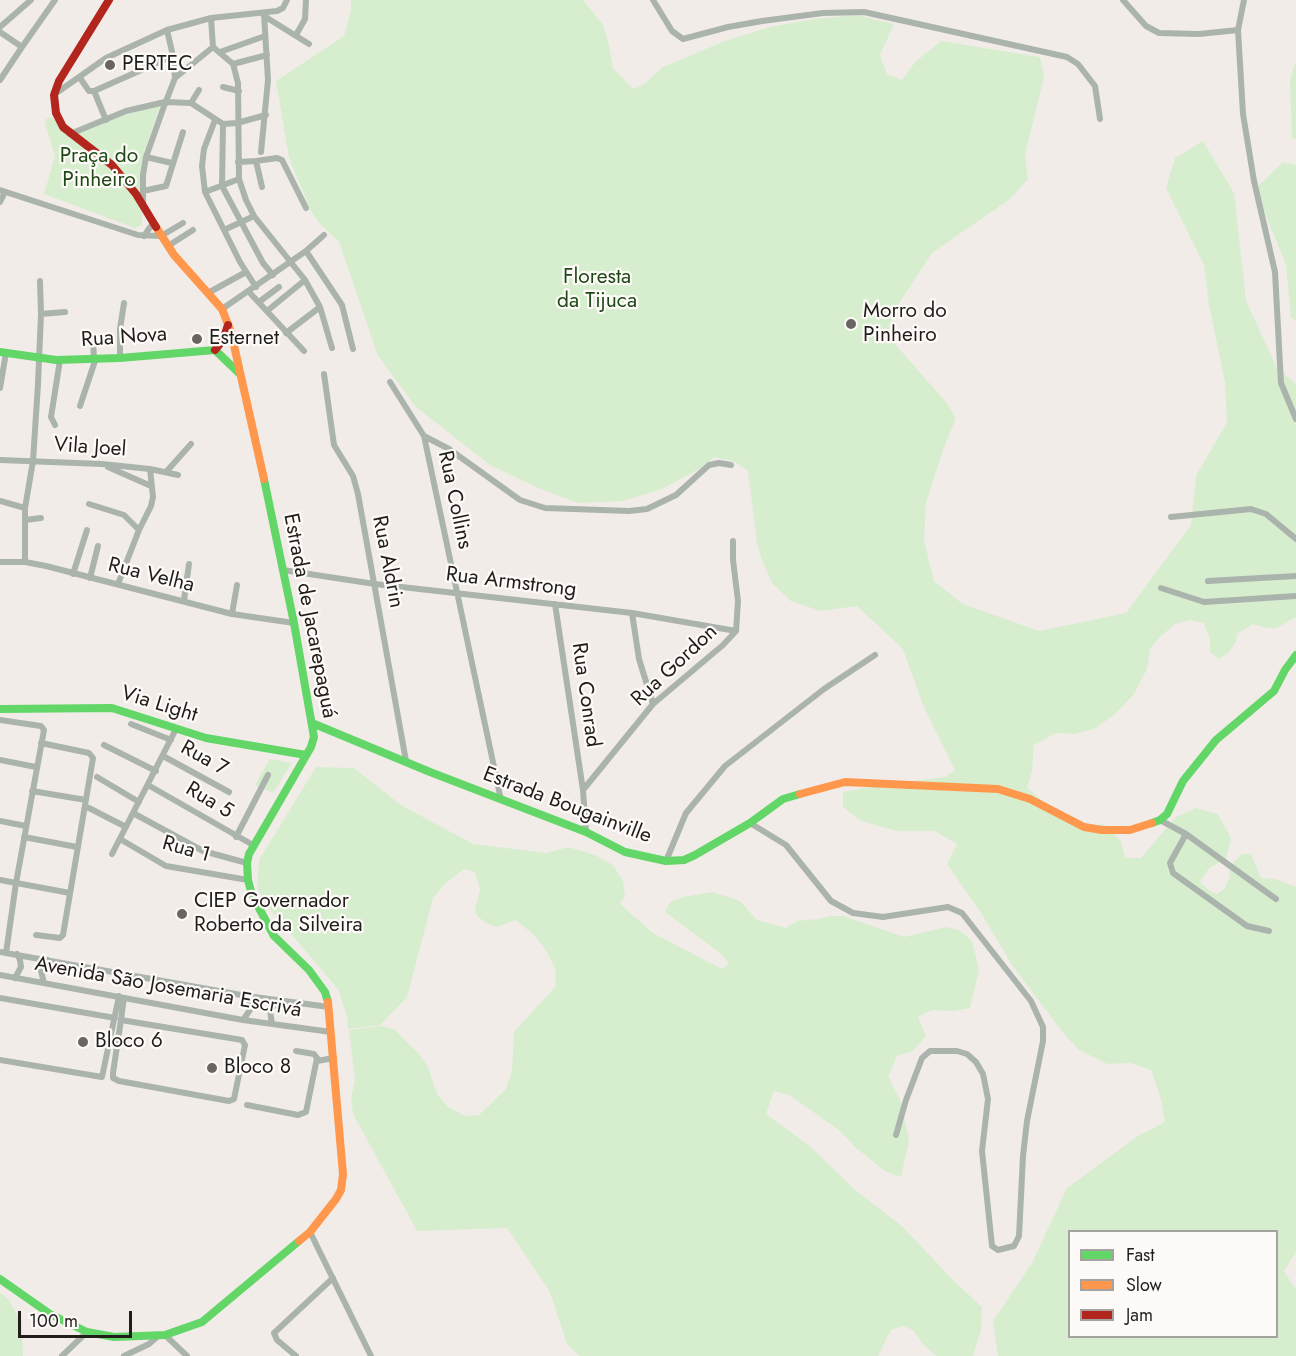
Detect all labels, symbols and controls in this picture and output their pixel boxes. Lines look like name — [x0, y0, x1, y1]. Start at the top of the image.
place label: PERTEC — [122, 52, 193, 78]
marker: PERTEC — [103, 58, 117, 72]
park label: Praça do Pinheiro — [60, 144, 138, 194]
park label: Floresta da Tijuca — [557, 265, 637, 315]
place label: Morro do Pinheiro — [863, 299, 947, 349]
marker: Morro do Pinheiro — [844, 317, 858, 331]
street label: Rua Nova — [80, 322, 168, 354]
place label: Esternet — [209, 326, 279, 352]
marker: Esternet — [190, 332, 204, 346]
street label: Vila Joel — [53, 433, 127, 463]
street label: Rua Collins — [431, 449, 477, 551]
street label: Estrada de Jacarepaguá — [277, 511, 341, 721]
street label: Rua Aldrin — [366, 514, 408, 610]
street label: Rua Velha — [105, 553, 197, 599]
street label: Rua Armstrong — [444, 562, 578, 604]
street label: Rua Gordon — [627, 620, 723, 712]
street label: Rua Conrad — [565, 641, 605, 749]
street label: Via Light — [118, 681, 200, 729]
street label: Rua 7 — [176, 736, 232, 782]
street label: Estrada Bougainville — [479, 762, 655, 850]
street label: Rua 5 — [181, 777, 237, 825]
street label: Rua 1 — [159, 831, 213, 869]
place label: CIEP Governador Roberto da Silveira — [194, 889, 363, 939]
marker: CIEP Governador Roberto da Silveira — [175, 907, 189, 921]
street label: Avenida São Josemaria Escrivá — [33, 952, 303, 1024]
place label: Bloco 6 — [95, 1029, 163, 1055]
marker: Bloco 6 — [76, 1035, 90, 1049]
place label: Bloco 8 — [224, 1055, 291, 1081]
marker: Bloco 8 — [205, 1061, 219, 1075]
legend — [1068, 1230, 1278, 1338]
text: Fast — [1126, 1242, 1155, 1268]
text: Slow — [1126, 1272, 1162, 1298]
scale bar — [21, 1299, 135, 1337]
text: Jam — [1126, 1302, 1153, 1328]
text: 100 m — [29, 1308, 78, 1334]

